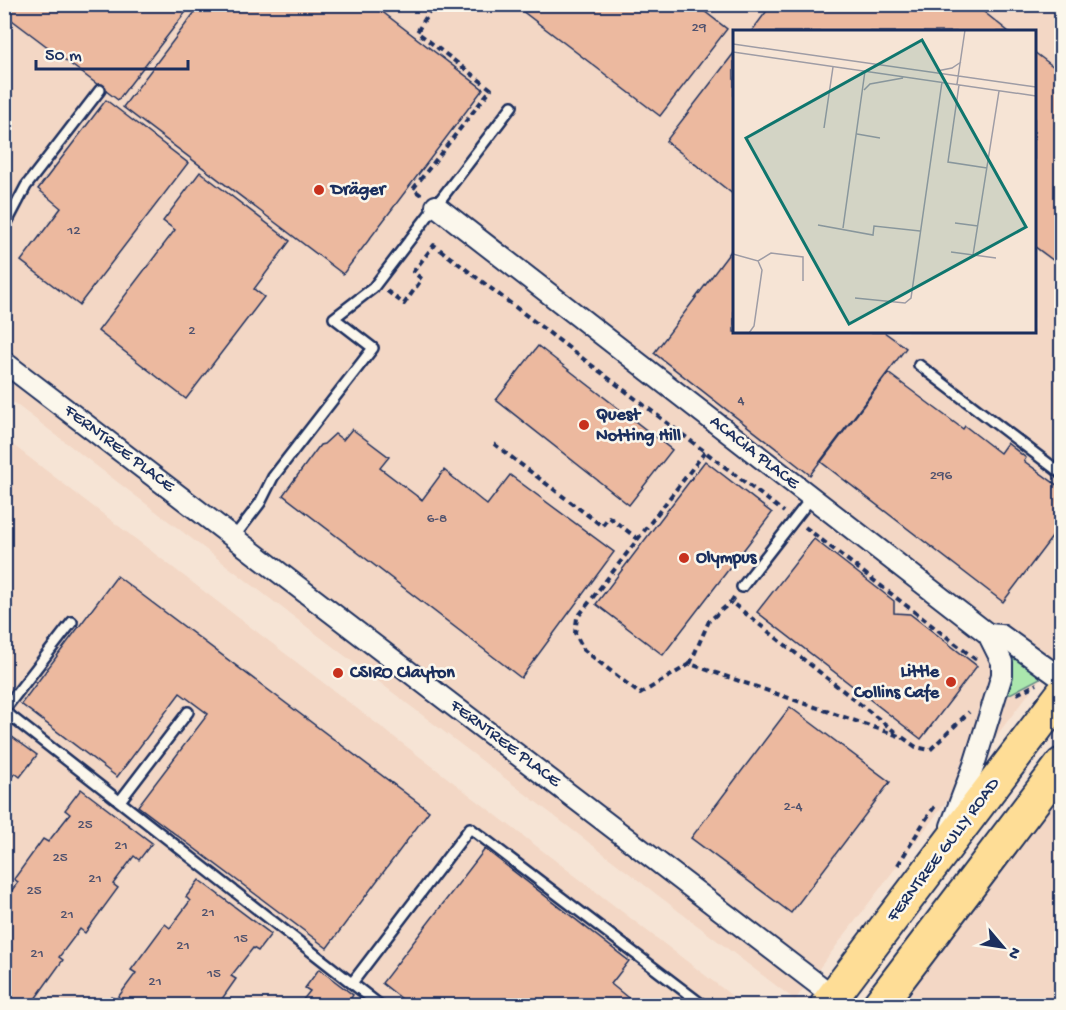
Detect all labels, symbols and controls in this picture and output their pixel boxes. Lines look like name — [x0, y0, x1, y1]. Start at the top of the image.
house number: 29 — [692, 19, 707, 37]
inset map — [733, 30, 1036, 333]
scale bar — [36, 33, 188, 71]
text: 50 m — [45, 46, 82, 67]
place label: Dräger — [329, 180, 388, 201]
marker: Dräger — [312, 183, 326, 197]
house number: 12 — [66, 222, 81, 240]
house number: 2 — [188, 322, 196, 340]
house number: 4 — [737, 392, 745, 410]
street label: FERNTREE PLACE — [59, 400, 179, 498]
place label: Quest Notting Hill — [596, 405, 681, 447]
street label: ACACIA PLACE — [705, 411, 804, 495]
marker: Quest Notting Hill — [577, 418, 591, 432]
house number: 296 — [930, 467, 953, 485]
house number: 6-8 — [427, 510, 447, 528]
place label: Olympus — [696, 548, 758, 569]
marker: Olympus — [677, 551, 691, 565]
place label: Little Collins Cafe — [853, 662, 940, 704]
place label: CSIRO Clayton — [349, 663, 455, 684]
marker: CSIRO Clayton — [331, 666, 345, 680]
marker: Little Collins Cafe — [944, 675, 958, 689]
street label: FERNTREE PLACE — [445, 695, 565, 793]
street label: FERNTREE GULLY ROAD — [882, 774, 1005, 927]
house number: 2-4 — [783, 798, 803, 816]
house number: 25 — [77, 816, 93, 834]
house number: 21 — [114, 837, 128, 855]
house number: 25 — [52, 849, 68, 867]
house number: 21 — [88, 870, 102, 888]
house number: 25 — [26, 882, 42, 900]
house number: 21 — [201, 904, 215, 922]
house number: 21 — [60, 906, 74, 924]
north arrow — [973, 917, 1033, 977]
house number: 15 — [233, 930, 248, 948]
house number: 21 — [176, 937, 190, 955]
text: N — [1002, 943, 1024, 962]
house number: 21 — [30, 945, 44, 963]
house number: 15 — [206, 965, 221, 983]
house number: 21 — [148, 973, 162, 991]

